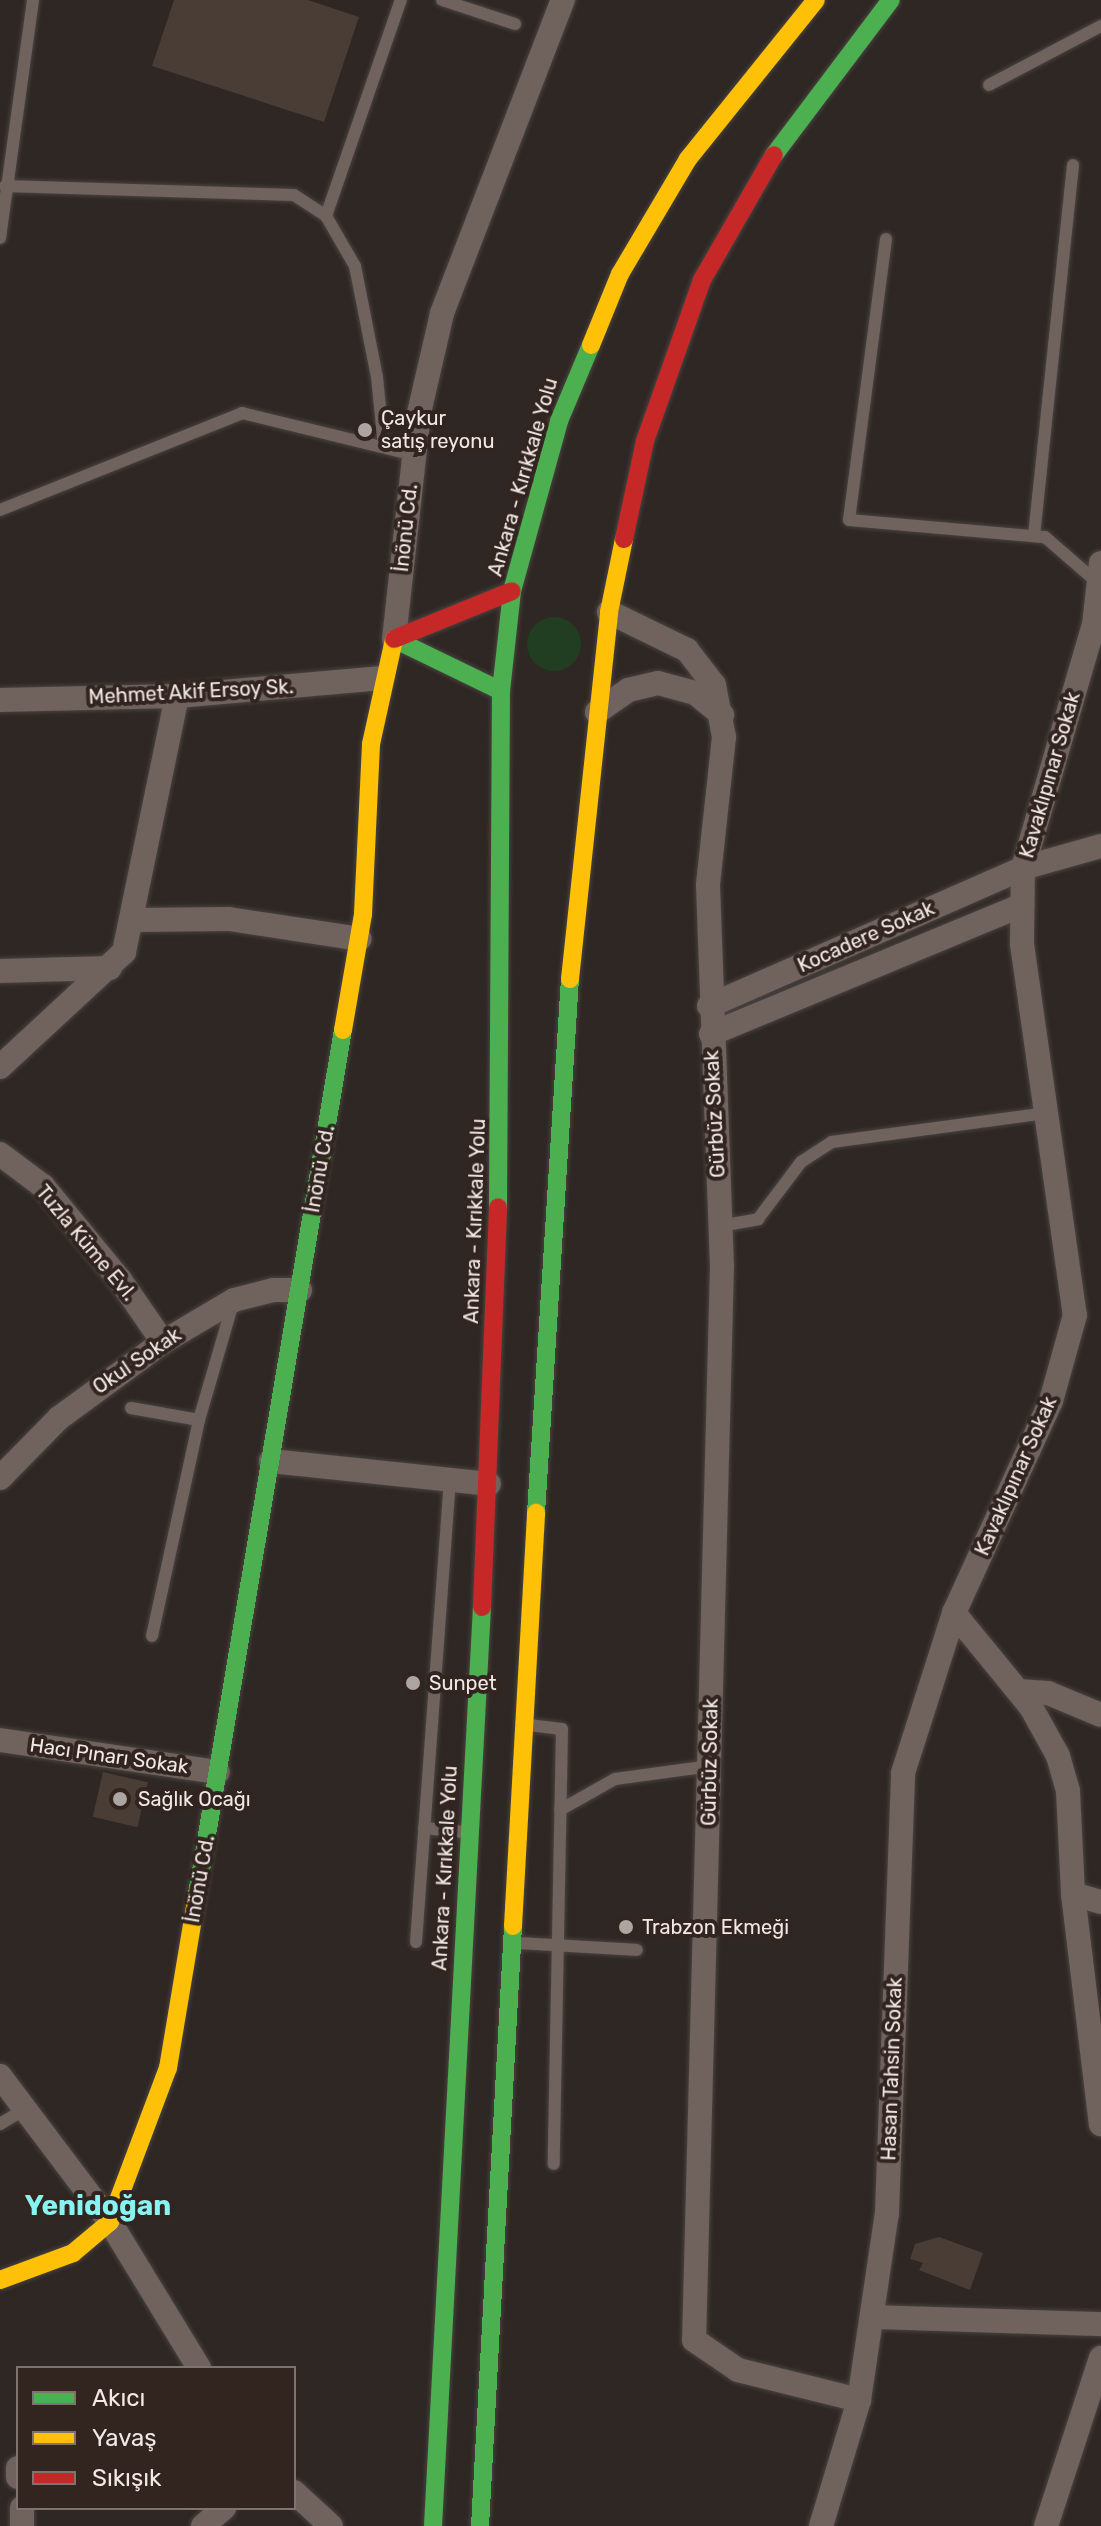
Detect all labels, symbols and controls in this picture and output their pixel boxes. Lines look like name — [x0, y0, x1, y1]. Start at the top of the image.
street label: Ankara - Kırıkkale Yolu — [483, 375, 563, 579]
place label: Çaykur satış reyonu — [381, 406, 494, 453]
marker: Çaykur satış reyonu — [356, 421, 374, 439]
street label: İnönü Cd. — [389, 483, 423, 573]
street label: Mehmet Akif Ersoy Sk. — [87, 675, 295, 709]
street label: Kavaklıpınar Sokak — [1015, 689, 1085, 861]
street label: Kocadere Sokak — [794, 896, 938, 978]
street label: Gürbüz Sokak — [700, 1050, 730, 1178]
street label: Ankara - Kırıkkale Yolu — [459, 1118, 491, 1324]
street label: İnönü Cd. — [301, 1123, 339, 1215]
street label: Tuzla Küme Evl. — [31, 1180, 141, 1306]
street label: Okul Sokak — [88, 1323, 186, 1399]
street label: Kavaklıpınar Sokak — [970, 1392, 1062, 1560]
place label: Sunpet — [429, 1671, 496, 1695]
marker: Sunpet — [404, 1674, 422, 1692]
street label: Gürbüz Sokak — [697, 1698, 723, 1826]
street label: Hacı Pınarı Sokak — [28, 1733, 190, 1779]
street label: Ankara - Kırıkkale Yolu — [428, 1765, 462, 1971]
place label: Sağlık Ocağı — [138, 1787, 251, 1811]
marker: Sağlık Ocağı — [109, 1788, 131, 1810]
street label: İnönü Cd. — [181, 1833, 219, 1925]
place label: Trabzon Ekmeği — [642, 1915, 789, 1939]
marker: Trabzon Ekmeği — [617, 1918, 635, 1936]
street label: Hasan Tahsin Sokak — [877, 1977, 907, 2161]
district label: Yenidoğan — [25, 2189, 171, 2223]
legend — [16, 2366, 296, 2510]
text: Akıcı — [92, 2384, 145, 2412]
text: Yavaş — [92, 2424, 156, 2452]
text: Sıkışık — [92, 2464, 161, 2492]

